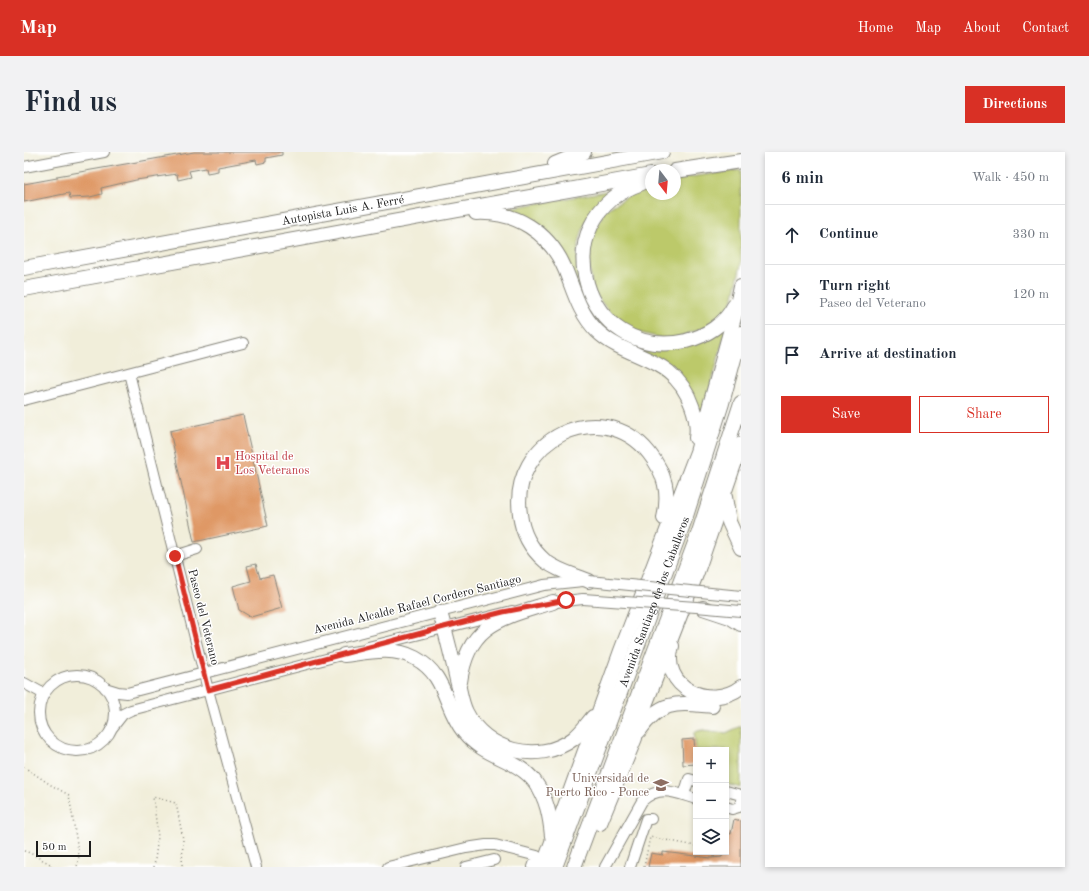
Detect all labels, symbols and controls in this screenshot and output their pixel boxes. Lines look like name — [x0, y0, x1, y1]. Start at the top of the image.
text: Map — [20, 19, 57, 38]
text: Home — [858, 21, 893, 35]
text: Map — [915, 21, 941, 35]
text: About — [963, 21, 1000, 35]
text: Contact — [1022, 21, 1069, 35]
button: Directions — [965, 86, 1065, 123]
text: Find us — [24, 90, 117, 118]
north arrow — [645, 164, 681, 200]
text: 6 min — [781, 170, 824, 187]
text: Walk · 450 m — [972, 171, 1049, 184]
street label: Autopista Luis A. Ferré — [281, 194, 406, 228]
icon: ahead — [781, 224, 803, 246]
text: Continue — [819, 227, 878, 242]
text: 330 m — [1012, 228, 1049, 241]
text: Turn right — [819, 279, 890, 294]
icon: right — [781, 284, 803, 306]
text: 120 m — [1012, 288, 1049, 301]
text: Paseo del Veterano — [819, 297, 926, 310]
icon: arrive — [781, 344, 803, 366]
text: Arrive at destination — [819, 347, 957, 362]
button: Save — [781, 396, 911, 433]
button: Share — [919, 396, 1049, 433]
place label: Hospital de Los Veteranos — [235, 451, 309, 477]
hospital icon: Hospital de Los Veteranos — [214, 454, 232, 472]
street label: Avenida Santiago de los Caballeros — [618, 515, 692, 689]
route end — [166, 547, 184, 565]
street label: Paseo del Veterano — [185, 568, 221, 667]
street label: Avenida Alcalde Rafael Cordero Santiago — [312, 573, 523, 637]
route start — [557, 591, 575, 609]
map controls — [693, 747, 729, 855]
button: + — [693, 747, 729, 783]
place label: Universidad de Puerto Rico - Ponce — [546, 773, 649, 799]
school or university icon: Universidad de Puerto Rico - Ponce — [652, 776, 670, 794]
button: − — [693, 783, 729, 819]
button: layers — [693, 819, 729, 855]
scale bar — [36, 839, 91, 858]
text: 50 m — [42, 842, 67, 853]

